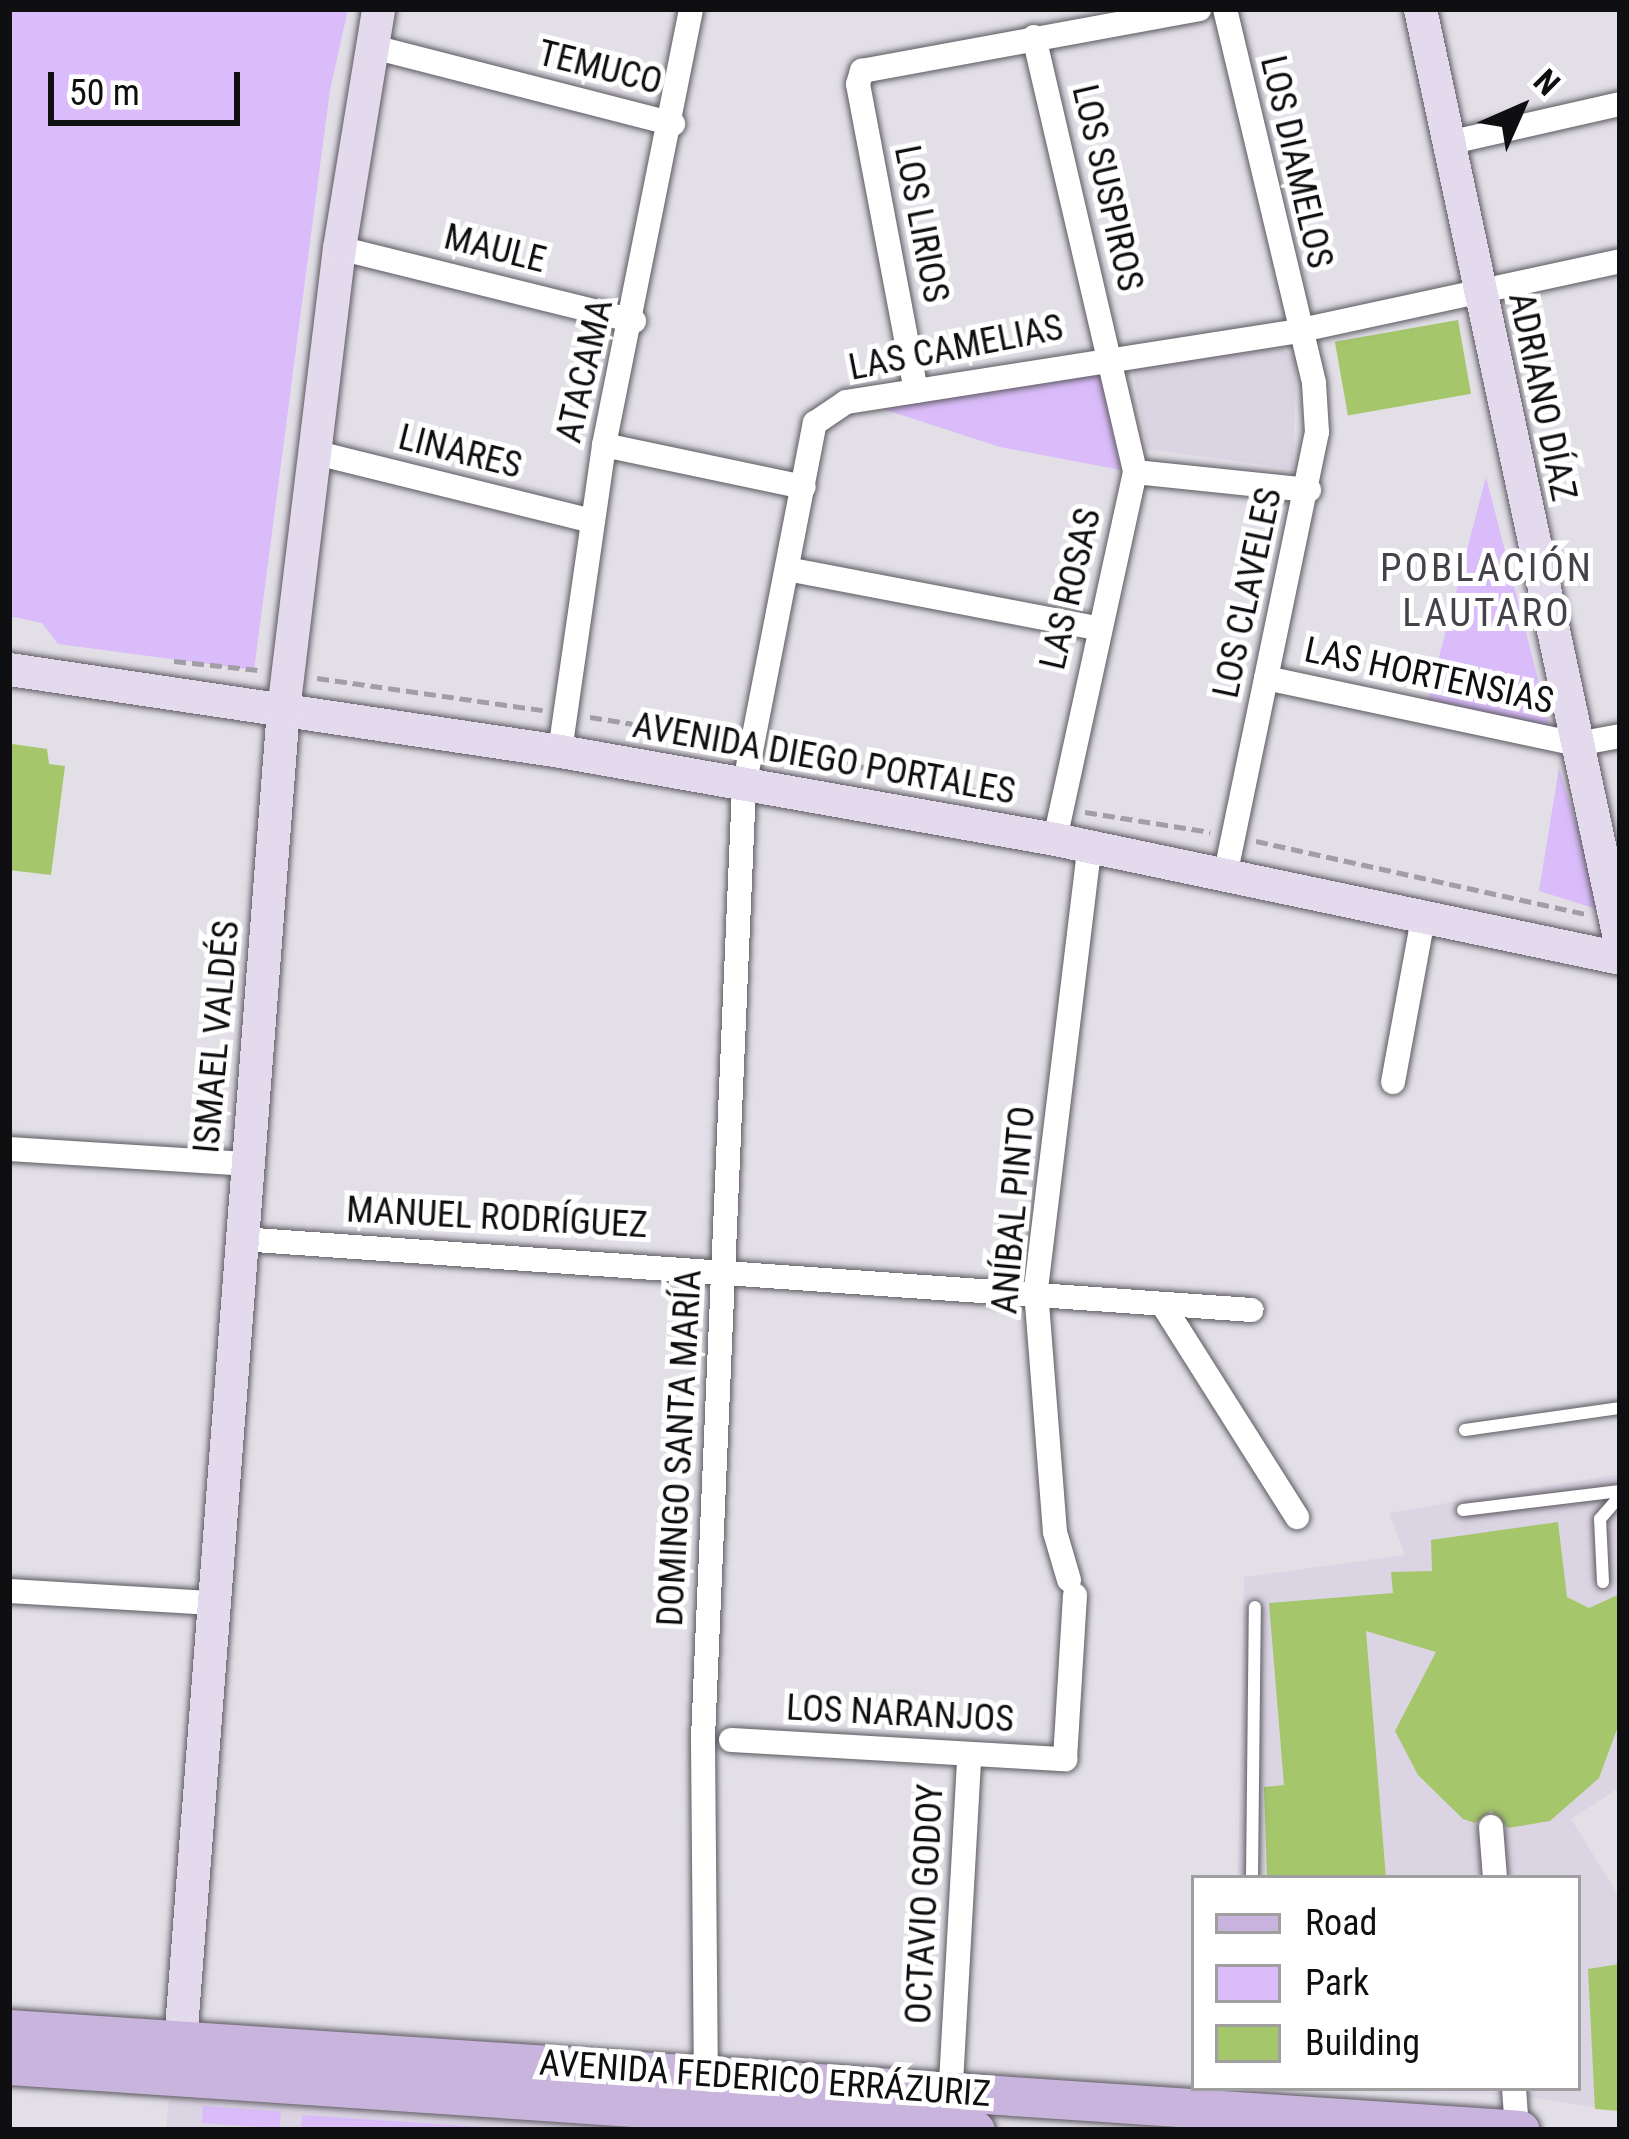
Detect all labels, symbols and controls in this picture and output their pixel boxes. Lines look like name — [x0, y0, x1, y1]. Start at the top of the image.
street label: TEMUCO — [534, 32, 666, 104]
scale bar — [54, 48, 246, 122]
north arrow — [1461, 48, 1581, 168]
street label: LOS DIAMELOS — [1251, 52, 1341, 272]
text: N — [1526, 61, 1568, 103]
text: 50 m — [69, 72, 140, 114]
street label: LOS SUSPIROS — [1062, 81, 1152, 295]
street label: LOS LIRIOS — [885, 142, 957, 306]
street label: MAULE — [440, 216, 550, 282]
street label: ADRIANO DÍAZ — [1499, 289, 1585, 505]
street label: ATACAMA — [548, 295, 622, 447]
street label: LAS CAMELIAS — [845, 306, 1067, 390]
street label: LINARES — [394, 416, 526, 488]
street label: LOS CLAVELES — [1205, 484, 1291, 702]
street label: LAS ROSAS — [1032, 504, 1110, 674]
district label: POBLACIÓN LAUTARO — [1380, 546, 1594, 637]
street label: LAS HORTENSIAS — [1301, 629, 1557, 723]
street label: AVENIDA DIEGO PORTALES — [629, 704, 1019, 814]
street label: ISMAEL VALDÉS — [185, 919, 249, 1155]
street label: ANÍBAL PINTO — [983, 1104, 1045, 1316]
street label: MANUEL RODRÍGUEZ — [345, 1189, 649, 1247]
street label: DOMINGO SANTA MARÍA — [649, 1269, 711, 1627]
street label: LOS NARANJOS — [785, 1686, 1015, 1742]
street label: OCTAVIO GODOY — [897, 1783, 953, 2025]
legend — [1191, 1875, 1581, 2091]
text: Road — [1305, 1902, 1377, 1944]
text: Park — [1305, 1962, 1369, 2004]
text: Building — [1305, 2022, 1420, 2064]
street label: AVENIDA FEDERICO ERRÁZURIZ — [538, 2042, 992, 2116]

